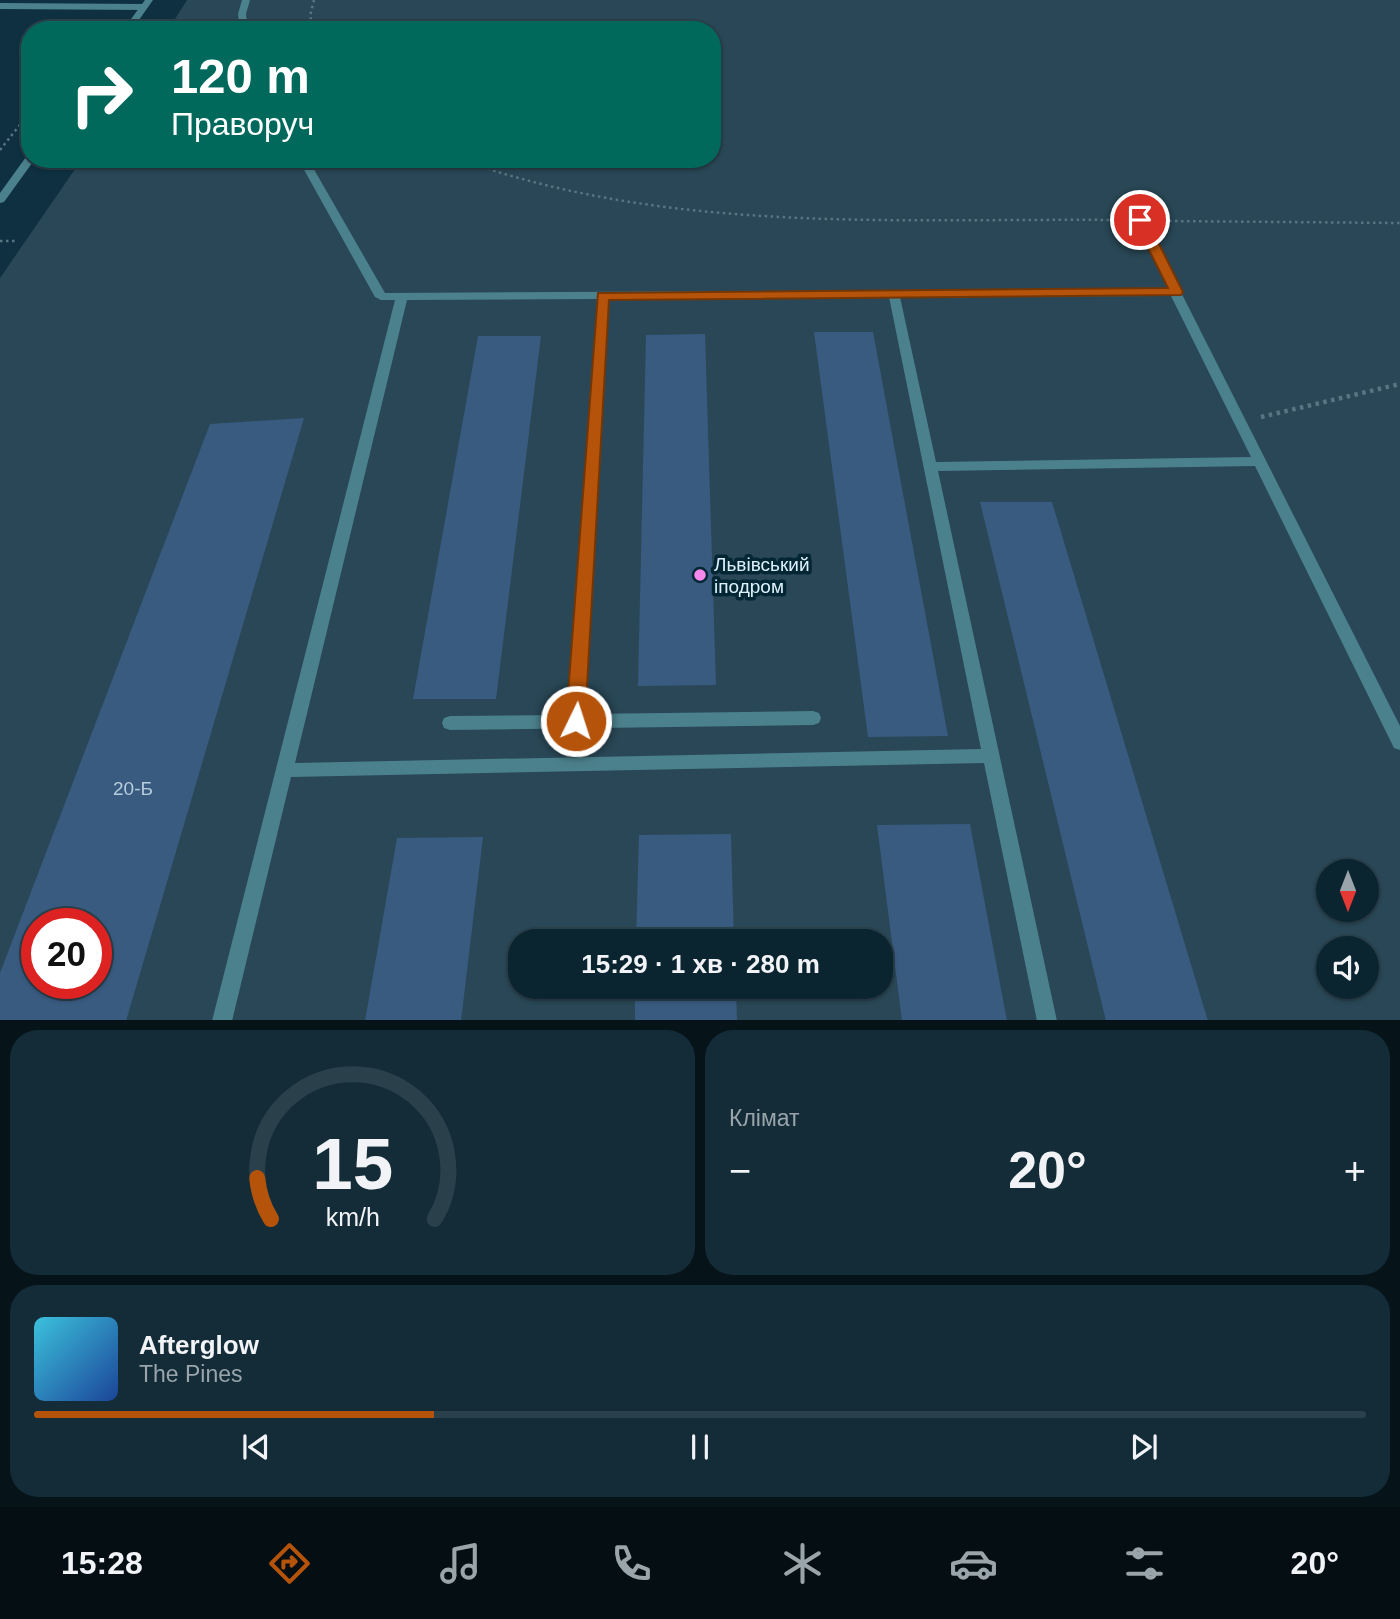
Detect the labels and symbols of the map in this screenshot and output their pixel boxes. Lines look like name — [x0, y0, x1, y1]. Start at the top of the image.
pin — [1110, 190, 1170, 250]
place label: Львівський іподром — [714, 554, 810, 597]
marker: Львівський іподром — [692, 567, 708, 583]
position arrow — [539, 684, 613, 758]
house number: 20-Б — [113, 778, 153, 799]
north arrow — [1316, 859, 1379, 922]
speed limit sign: 20 — [21, 908, 112, 999]

